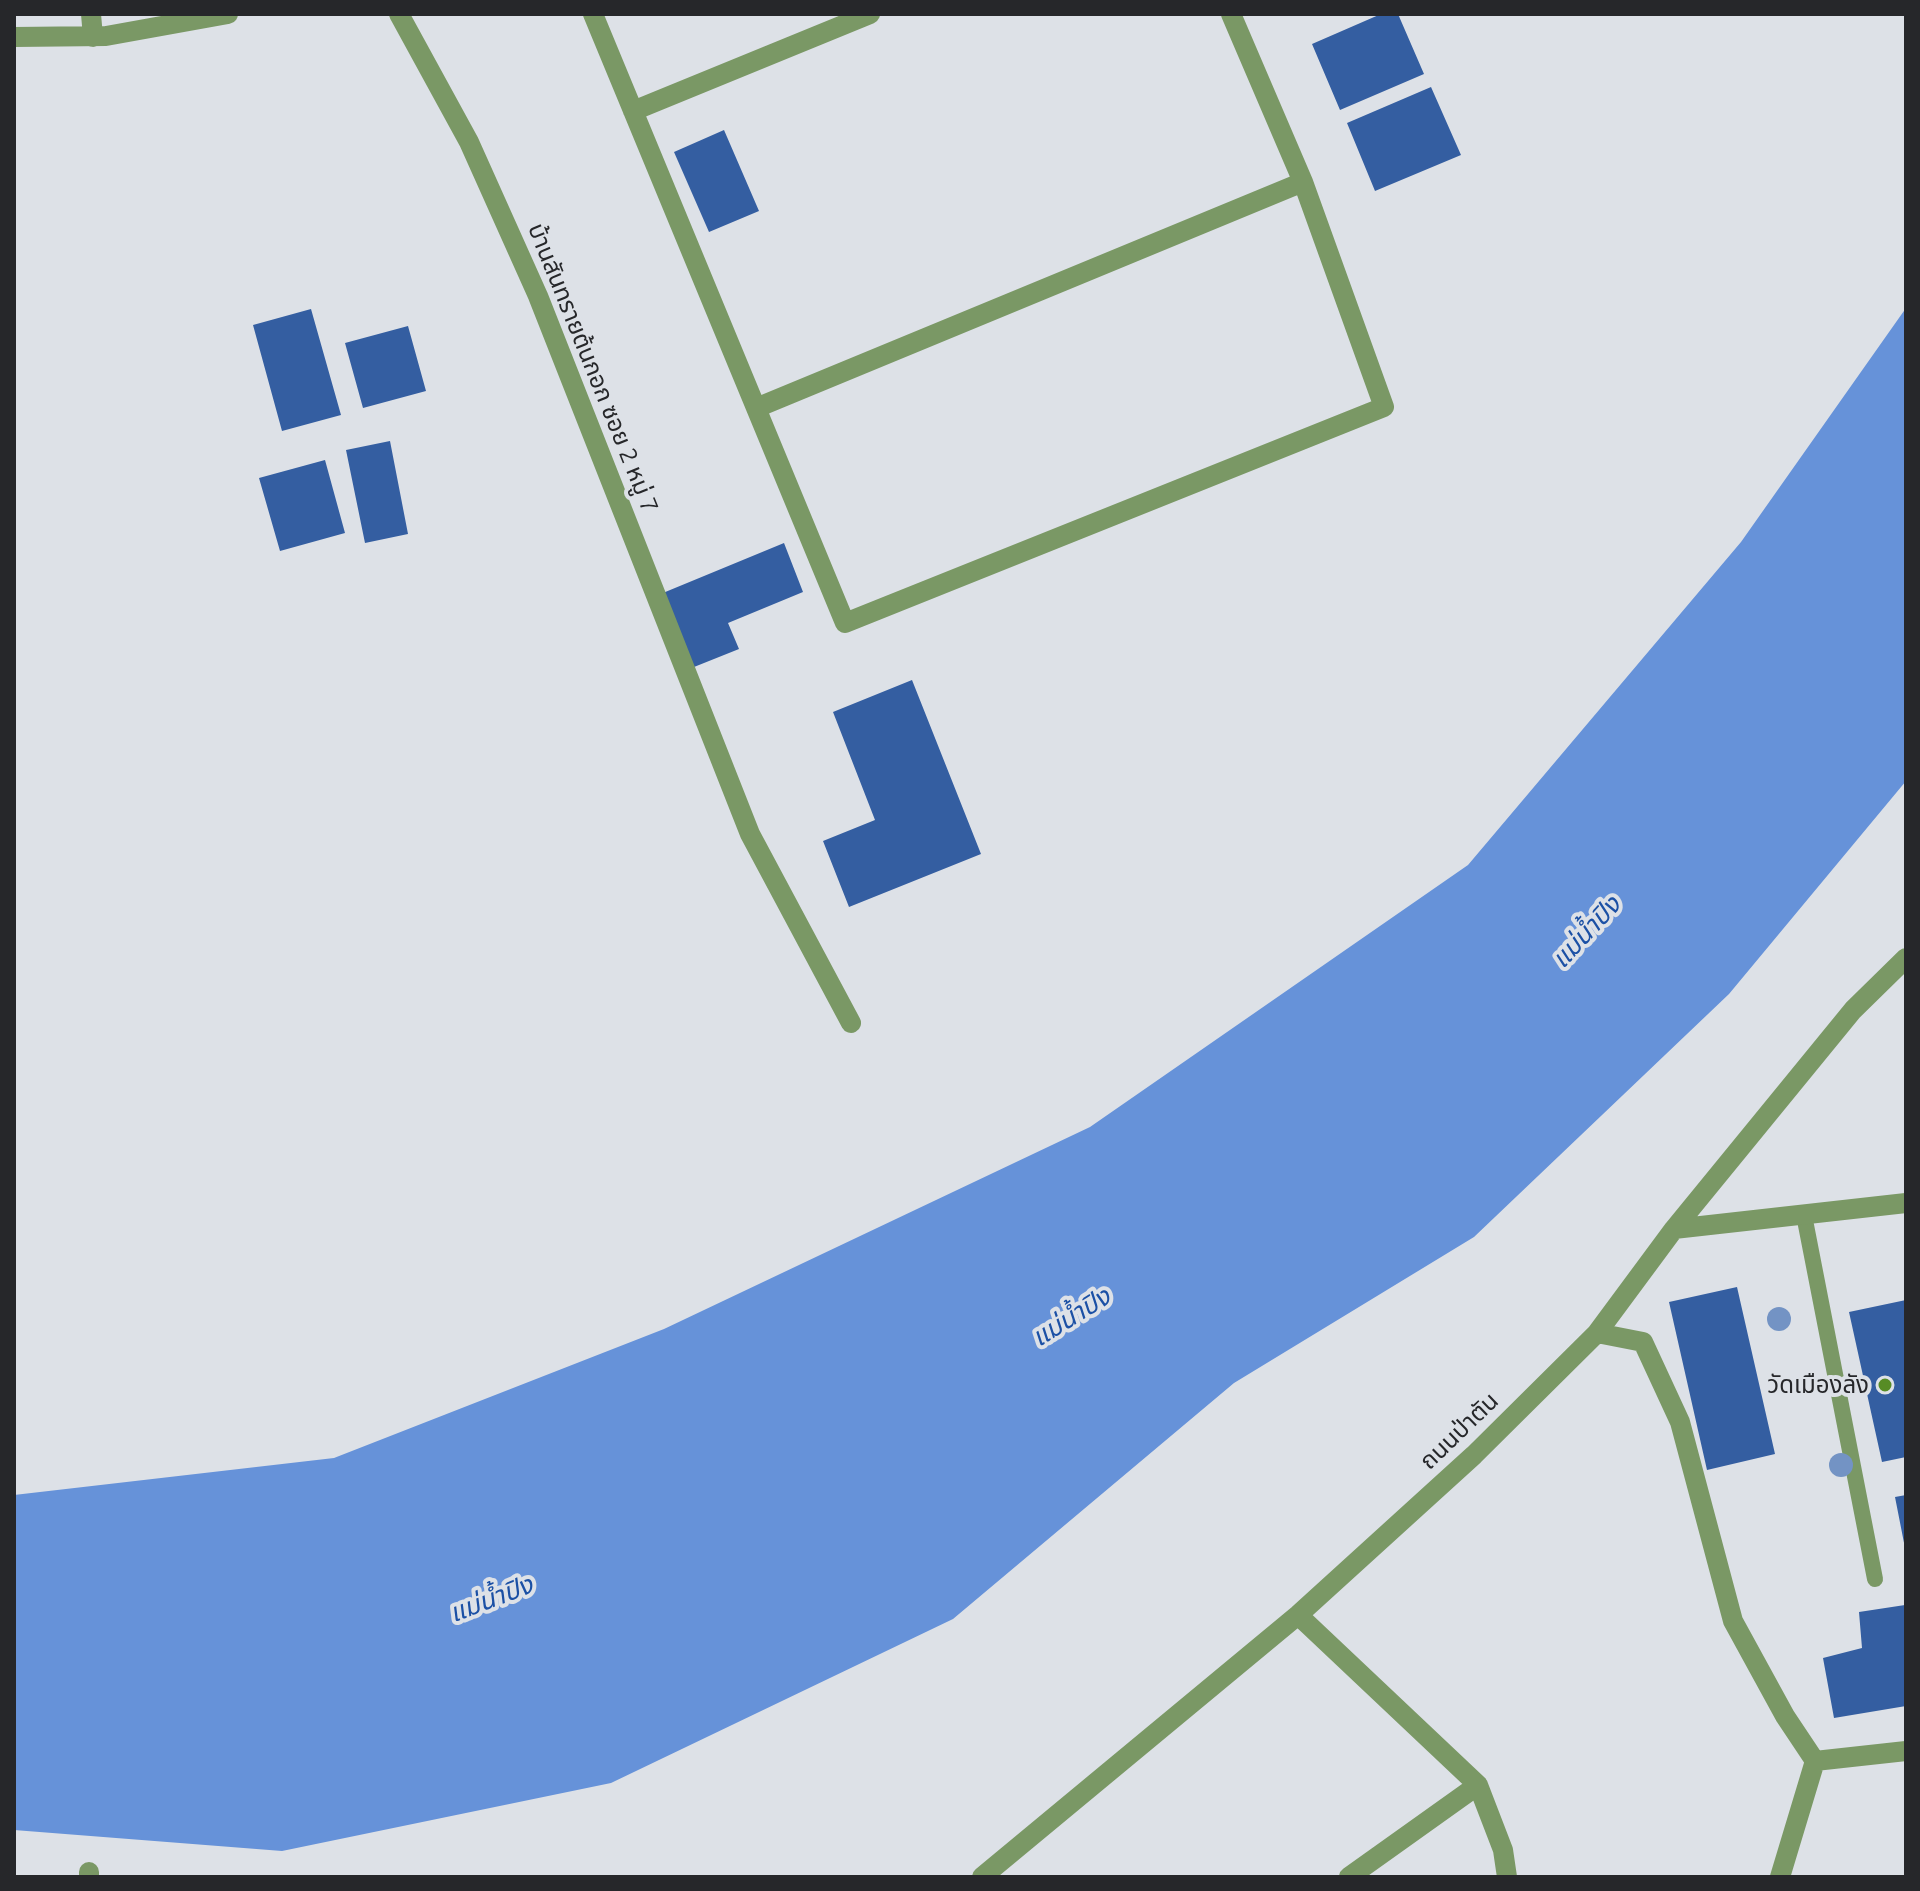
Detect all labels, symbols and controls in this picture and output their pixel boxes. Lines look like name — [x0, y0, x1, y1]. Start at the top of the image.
street label: บ้านสันทรายต้นกอก ซอย 2 หมู่ 7 — [522, 219, 664, 517]
water label: แม่น้ำปิง — [1545, 890, 1627, 974]
water label: แม่น้ำปิง — [1026, 1281, 1116, 1353]
place label: วัดเมืองลัง — [1767, 1371, 1869, 1399]
marker: วัดเมืองลัง — [1876, 1376, 1894, 1394]
street label: ถนนป่าตัน — [1414, 1387, 1504, 1475]
water label: แม่น้ำปิง — [445, 1569, 537, 1629]

